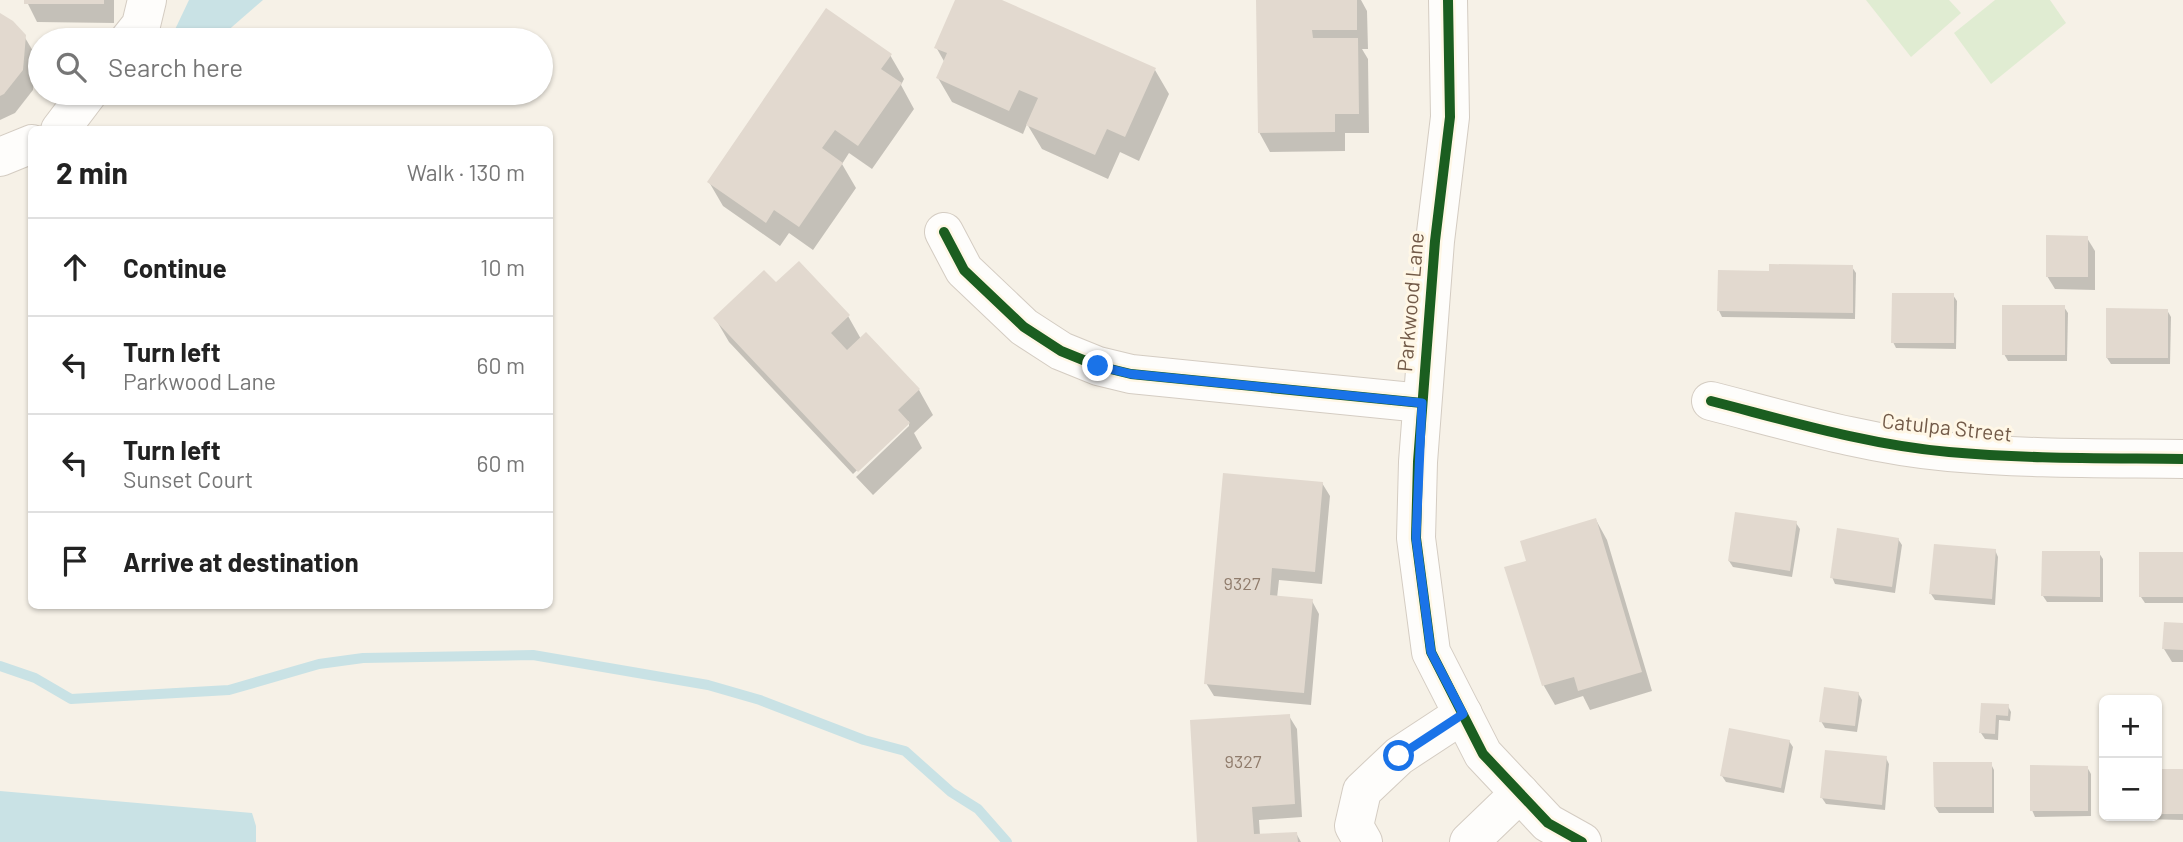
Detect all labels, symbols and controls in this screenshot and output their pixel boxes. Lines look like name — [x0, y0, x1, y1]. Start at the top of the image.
search box — [28, 28, 553, 105]
icon: search — [52, 48, 90, 86]
text: Search here — [108, 51, 243, 82]
text: 2 min — [56, 154, 128, 190]
text: Walk · 130 m — [407, 158, 525, 186]
street label: Parkwood Lane — [1391, 231, 1428, 373]
icon: ahead — [56, 248, 94, 286]
text: Continue — [123, 252, 227, 283]
text: 10 m — [480, 253, 525, 281]
text: Turn left — [123, 336, 221, 367]
icon: left — [56, 346, 94, 384]
route end — [1082, 350, 1113, 381]
text: 60 m — [477, 351, 525, 379]
text: Parkwood Lane — [123, 367, 276, 395]
street label: Catulpa Street — [1881, 407, 2014, 446]
text: Turn left — [123, 434, 221, 465]
icon: left — [56, 444, 94, 482]
text: 60 m — [477, 449, 525, 477]
text: Sunset Court — [123, 465, 253, 493]
icon: arrive — [56, 542, 94, 580]
text: Arrive at destination — [123, 546, 359, 577]
house number: 9327 — [1224, 572, 1261, 594]
map controls — [2099, 695, 2162, 821]
button: + — [2099, 695, 2162, 758]
route start — [1383, 740, 1414, 771]
house number: 9327 — [1225, 750, 1262, 772]
button: − — [2099, 758, 2162, 821]

